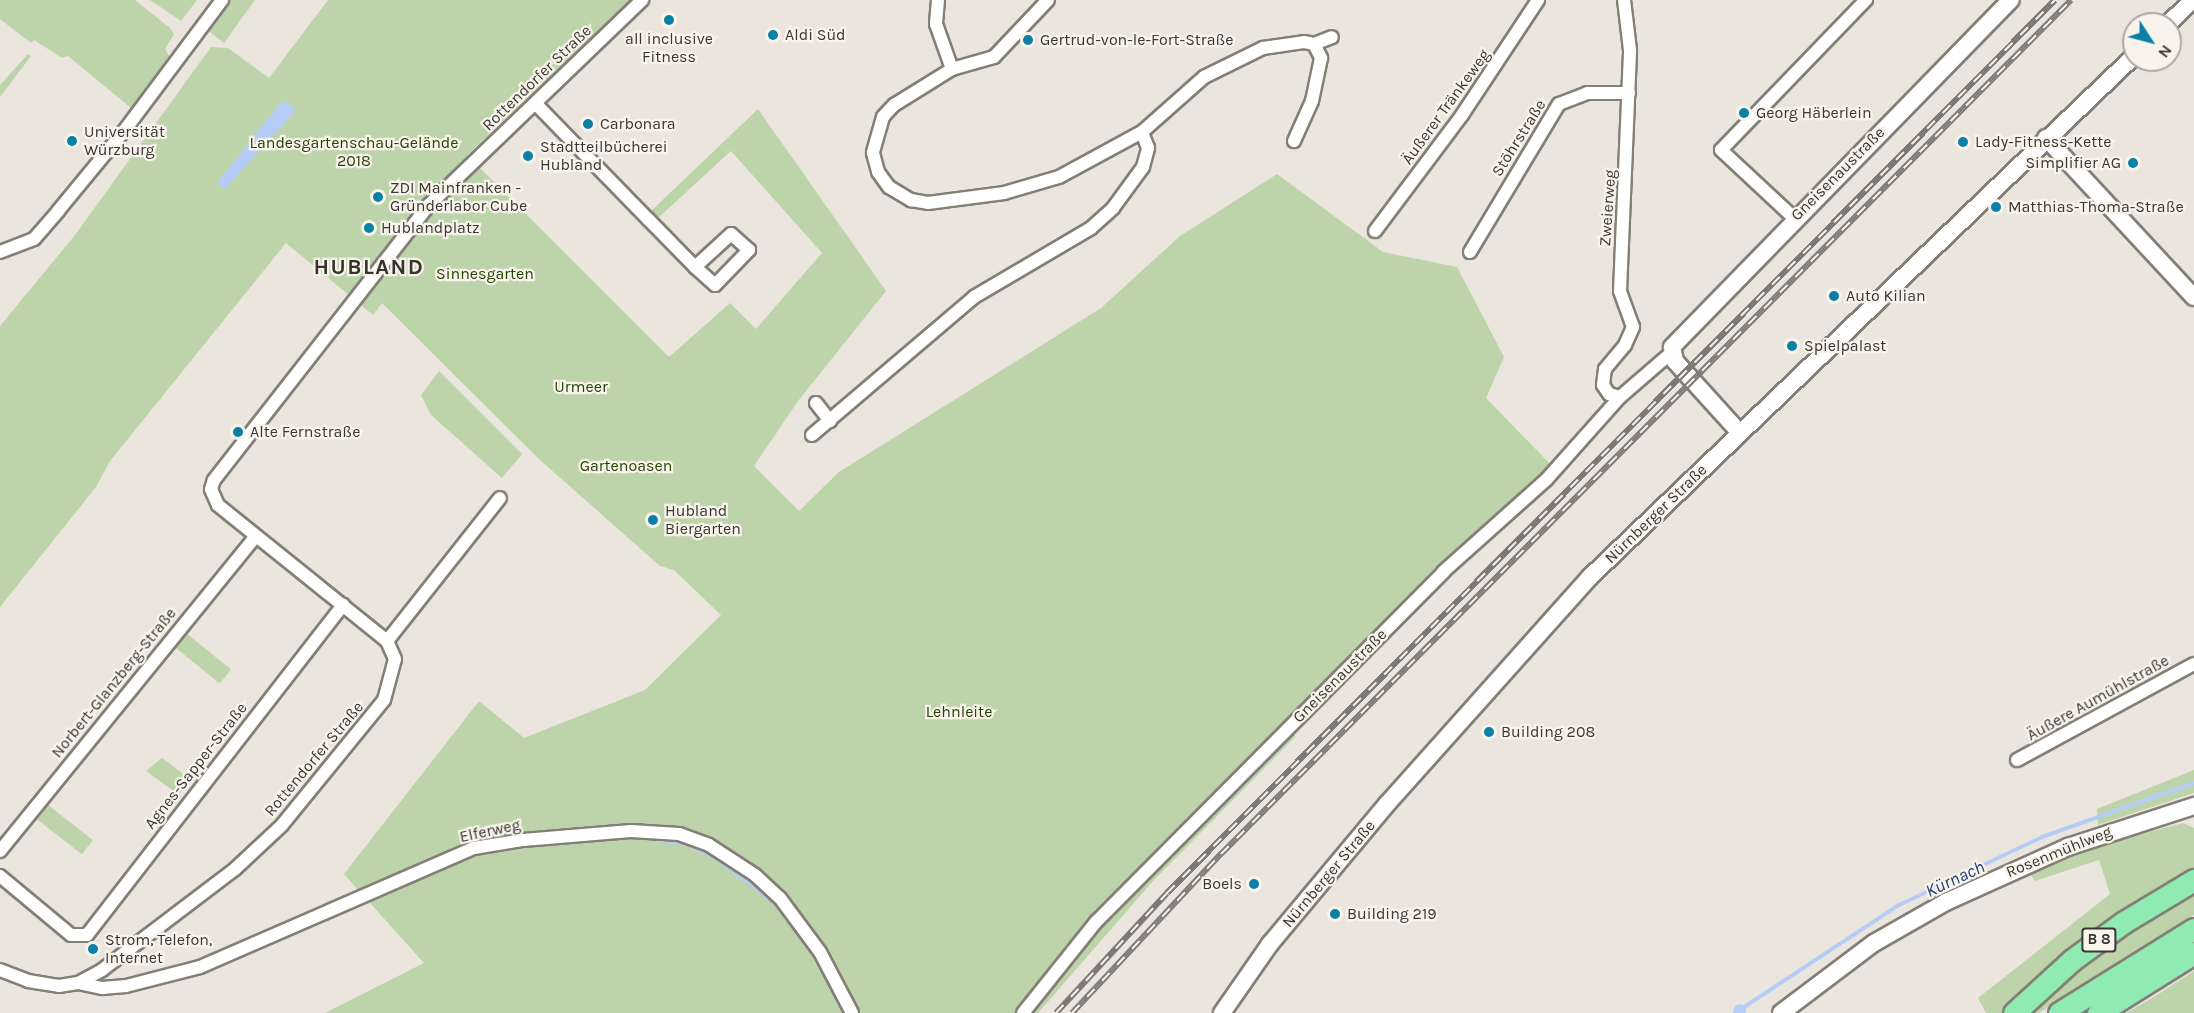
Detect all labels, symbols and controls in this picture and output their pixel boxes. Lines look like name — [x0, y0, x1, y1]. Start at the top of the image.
north arrow — [2122, 12, 2182, 72]
marker: all inclusive Fitness — [662, 13, 676, 27]
street label: Rottendorfer Straße — [479, 21, 595, 135]
place label: Aldi Süd — [785, 25, 846, 45]
marker: Aldi Süd — [766, 28, 780, 42]
place label: all inclusive Fitness — [625, 29, 713, 67]
place label: Gertrud-von-le-Fort-Straße — [1040, 30, 1233, 50]
marker: Gertrud-von-le-Fort-Straße — [1021, 33, 1035, 47]
text: N — [2154, 41, 2176, 62]
street label: Äußerer Tränkeweg — [1398, 46, 1494, 168]
street label: Stöhrstraße — [1488, 96, 1550, 180]
place label: Georg Häberlein — [1756, 103, 1872, 123]
marker: Georg Häberlein — [1737, 106, 1751, 120]
place label: Carbonara — [600, 114, 676, 134]
marker: Carbonara — [581, 117, 595, 131]
place label: Universität Würzburg — [84, 122, 165, 160]
street label: Gneisenaustraße — [1787, 123, 1889, 225]
place label: Lady-Fitness-Kette — [1975, 132, 2111, 152]
park label: Landesgartenschau-Gelände 2018 — [249, 133, 459, 171]
marker: Universität Würzburg — [65, 134, 79, 148]
marker: Lady-Fitness-Kette — [1956, 135, 1970, 149]
place label: Stadtteilbücherei Hubland — [540, 137, 668, 175]
marker: Stadtteilbücherei Hubland — [521, 149, 535, 163]
place label: Simplifier AG — [2025, 153, 2121, 173]
marker: Simplifier AG — [2126, 156, 2140, 170]
street label: Zweierweg — [1596, 169, 1620, 247]
place label: ZDI Mainfranken - Gründerlabor Cube — [390, 178, 527, 216]
marker: ZDI Mainfranken - Gründerlabor Cube — [371, 190, 385, 204]
place label: Matthias-Thoma-Straße — [2008, 197, 2184, 217]
marker: Matthias-Thoma-Straße — [1989, 200, 2003, 214]
place label: Hublandplatz — [381, 218, 480, 238]
marker: Hublandplatz — [362, 221, 376, 235]
district label: HUBLAND — [314, 255, 424, 281]
park label: Sinnesgarten — [436, 264, 534, 284]
place label: Auto Kilian — [1846, 286, 1926, 306]
marker: Auto Kilian — [1827, 289, 1841, 303]
place label: Spielpalast — [1804, 336, 1886, 356]
marker: Spielpalast — [1785, 339, 1799, 353]
park label: Urmeer — [554, 377, 608, 397]
place label: Alte Fernstraße — [250, 422, 360, 442]
marker: Alte Fernstraße — [231, 425, 245, 439]
park label: Gartenoasen — [580, 456, 672, 476]
street label: Nürnberger Straße — [1601, 460, 1711, 568]
place label: Hubland Biergarten — [665, 501, 741, 539]
marker: Hubland Biergarten — [646, 513, 660, 527]
street label: Norbert-Glanzberg-Straße — [48, 604, 180, 762]
street label: Gneisenaustraße — [1289, 625, 1391, 727]
street label: Äußere Aumühlstraße — [2024, 651, 2172, 745]
street label: Rottendorfer Straße — [260, 698, 368, 820]
street label: Agnes-Sapper-Straße — [141, 699, 251, 833]
park label: Lehnleite — [926, 702, 992, 722]
place label: Building 208 — [1501, 722, 1595, 742]
marker: Building 208 — [1482, 725, 1496, 739]
street label: Elferweg — [458, 815, 522, 847]
street label: Nürnberger Straße — [1278, 816, 1380, 932]
street label: Rosenmühlweg — [2003, 822, 2115, 882]
water label: Kürnach — [1922, 856, 1988, 902]
place label: Boels — [1202, 874, 1242, 894]
marker: Boels — [1247, 877, 1261, 891]
place label: Building 219 — [1347, 904, 1436, 924]
marker: Building 219 — [1328, 907, 1342, 921]
road number: B 8 — [2081, 928, 2117, 952]
place label: Strom, Telefon, Internet — [105, 930, 212, 968]
marker: Strom, Telefon, Internet — [86, 942, 100, 956]

